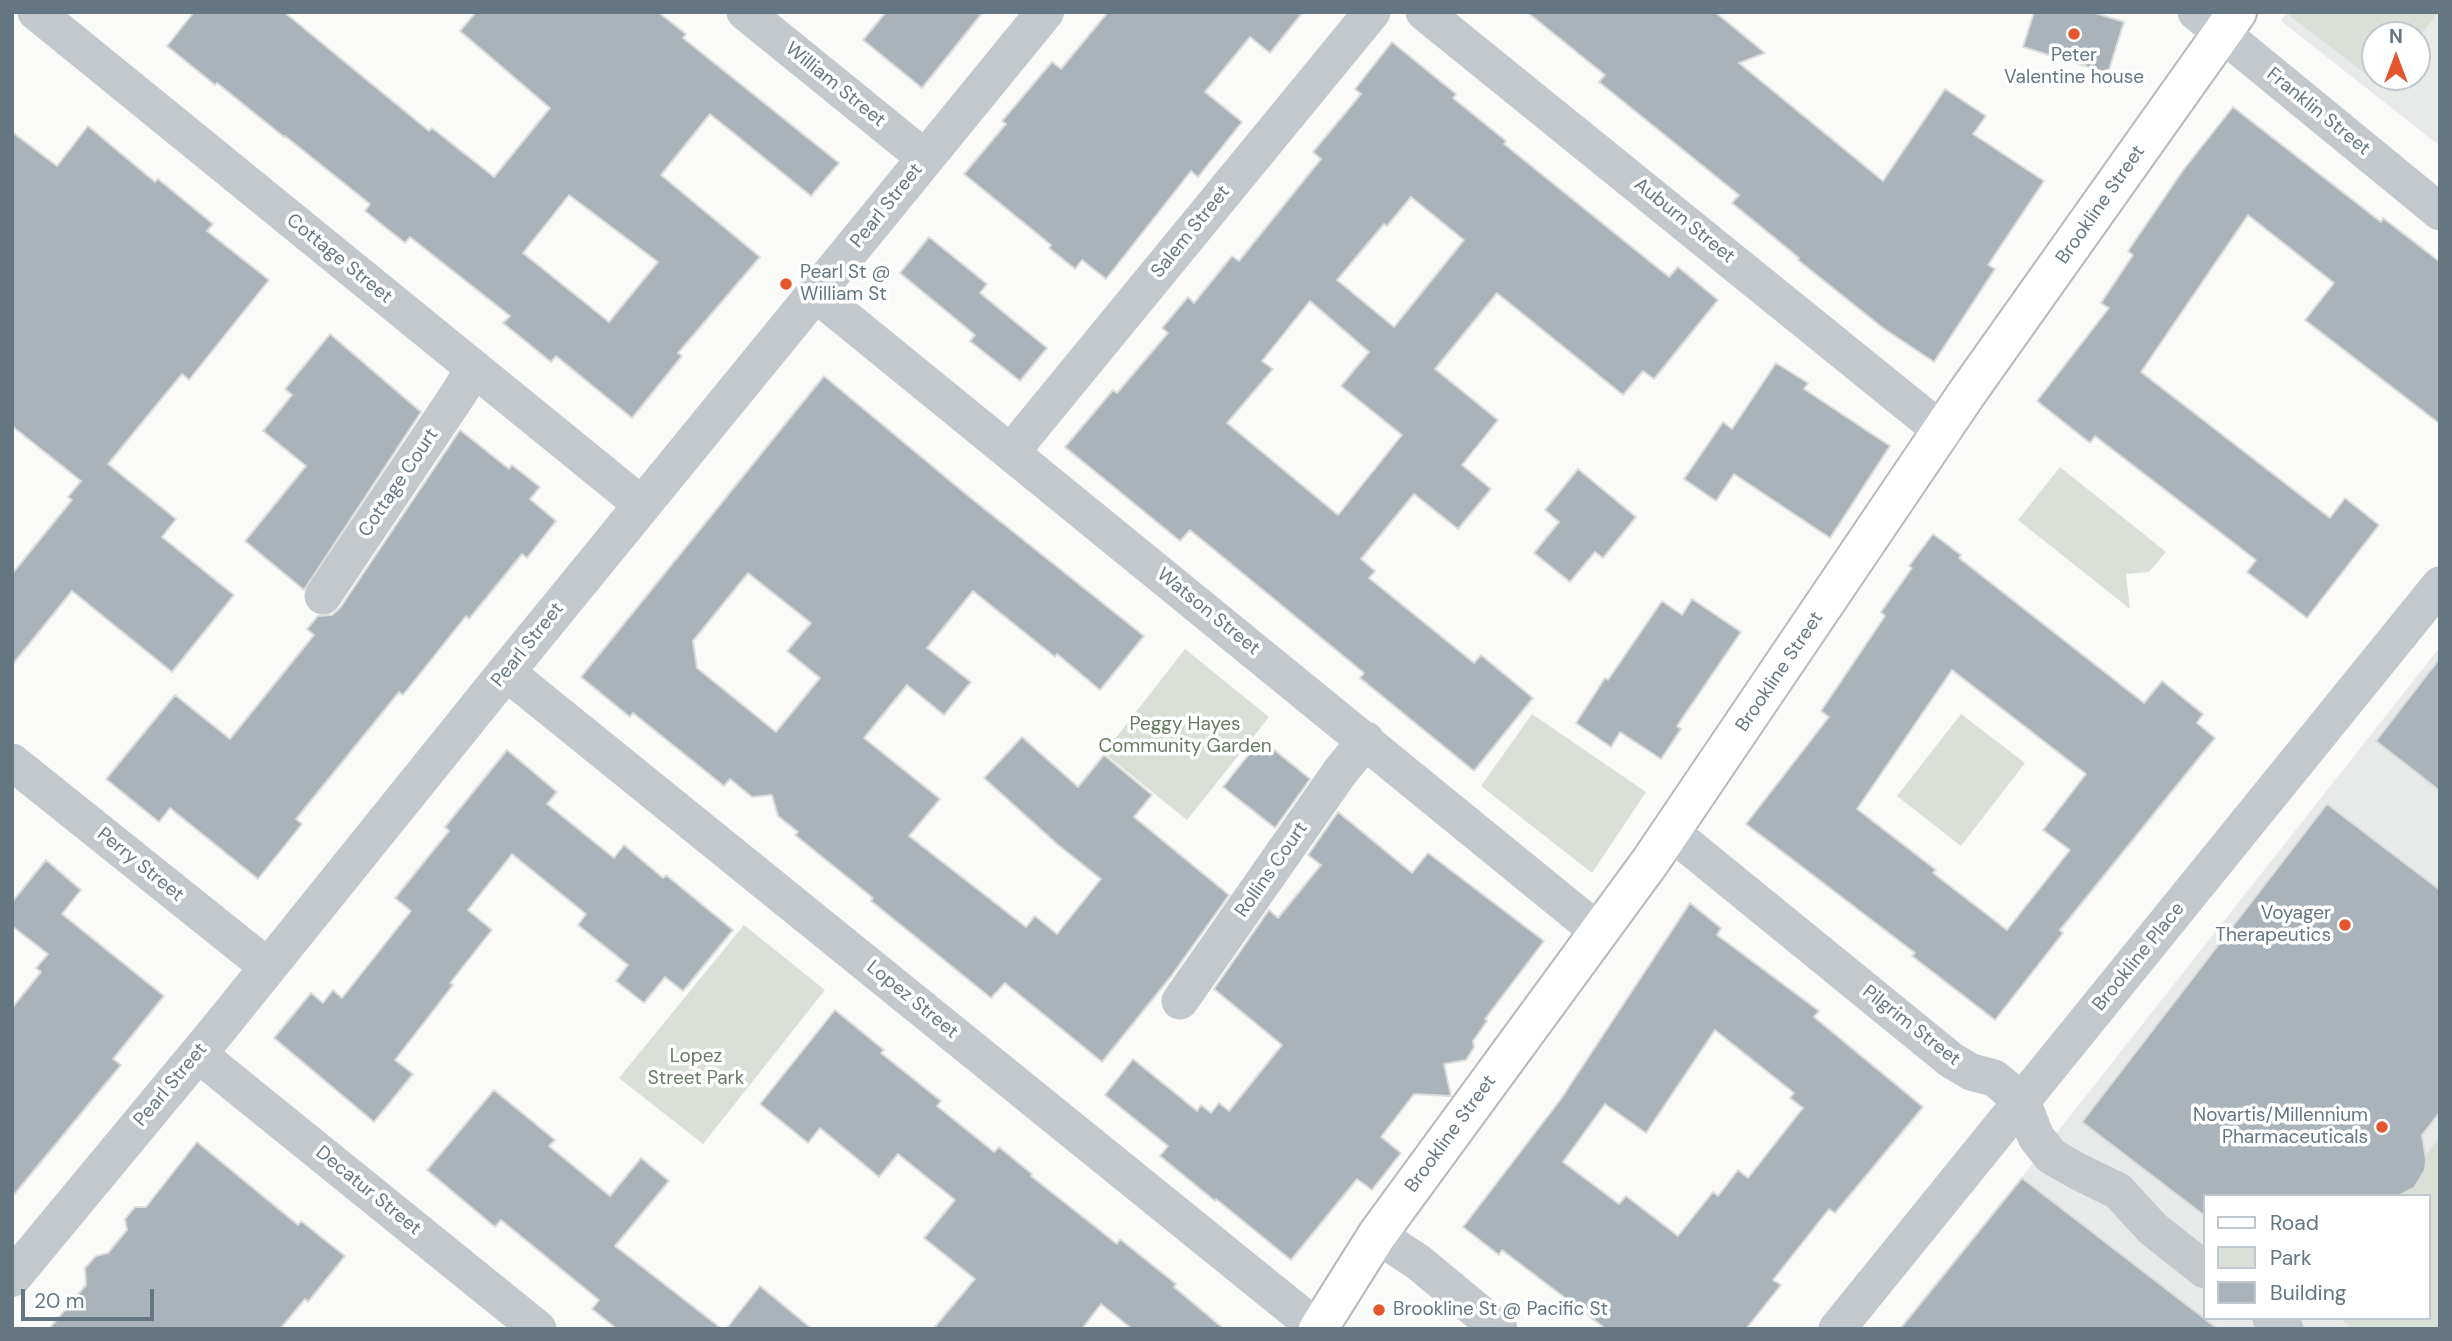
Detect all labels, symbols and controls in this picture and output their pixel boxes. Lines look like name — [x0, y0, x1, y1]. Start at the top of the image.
north arrow — [2361, 21, 2431, 91]
text: N — [2389, 24, 2403, 49]
marker: Peter Valentine house — [2066, 26, 2082, 42]
street label: William Street — [780, 38, 890, 132]
place label: Peter Valentine house — [2004, 45, 2144, 89]
street label: Franklin Street — [2262, 63, 2374, 161]
street label: Brookline Street — [2052, 141, 2150, 269]
street label: Pearl Street — [846, 159, 928, 253]
street label: Auburn Street — [1629, 173, 1739, 269]
street label: Salem Street — [1147, 181, 1235, 283]
street label: Cottage Street — [281, 209, 397, 309]
place label: Pearl St @ William St — [800, 262, 891, 306]
marker: Pearl St @ William St — [778, 276, 794, 292]
street label: Cottage Court — [354, 424, 444, 542]
street label: Watson Street — [1152, 564, 1264, 660]
street label: Pearl Street — [487, 598, 569, 692]
street label: Brookline Street — [1732, 608, 1828, 736]
park label: Peggy Hayes Community Garden — [1098, 714, 1272, 758]
street label: Rollins Court — [1231, 818, 1313, 922]
street label: Perry Street — [92, 823, 188, 907]
street label: Brookline Place — [2088, 898, 2190, 1016]
place label: Voyager Therapeutics — [2215, 903, 2331, 947]
marker: Voyager Therapeutics — [2337, 917, 2353, 933]
street label: Lopez Street — [862, 956, 962, 1044]
street label: Pilgrim Street — [1858, 981, 1964, 1071]
street label: Pearl Street — [130, 1039, 212, 1131]
park label: Lopez Street Park — [648, 1046, 744, 1090]
street label: Brookline Street — [1401, 1071, 1501, 1197]
place label: Novartis/Millennium Pharmaceuticals — [2193, 1105, 2368, 1149]
marker: Novartis/Millennium Pharmaceuticals — [2374, 1119, 2390, 1135]
street label: Decatur Street — [311, 1142, 425, 1240]
legend — [2204, 1194, 2431, 1320]
text: Road — [2270, 1209, 2319, 1237]
text: Park — [2270, 1244, 2311, 1272]
scale bar — [24, 1274, 158, 1318]
text: Building — [2270, 1279, 2346, 1307]
text: 20 m — [34, 1287, 85, 1315]
place label: Brookline St @ Pacific St — [1393, 1299, 1608, 1321]
marker: Brookline St @ Pacific St — [1371, 1302, 1387, 1318]

